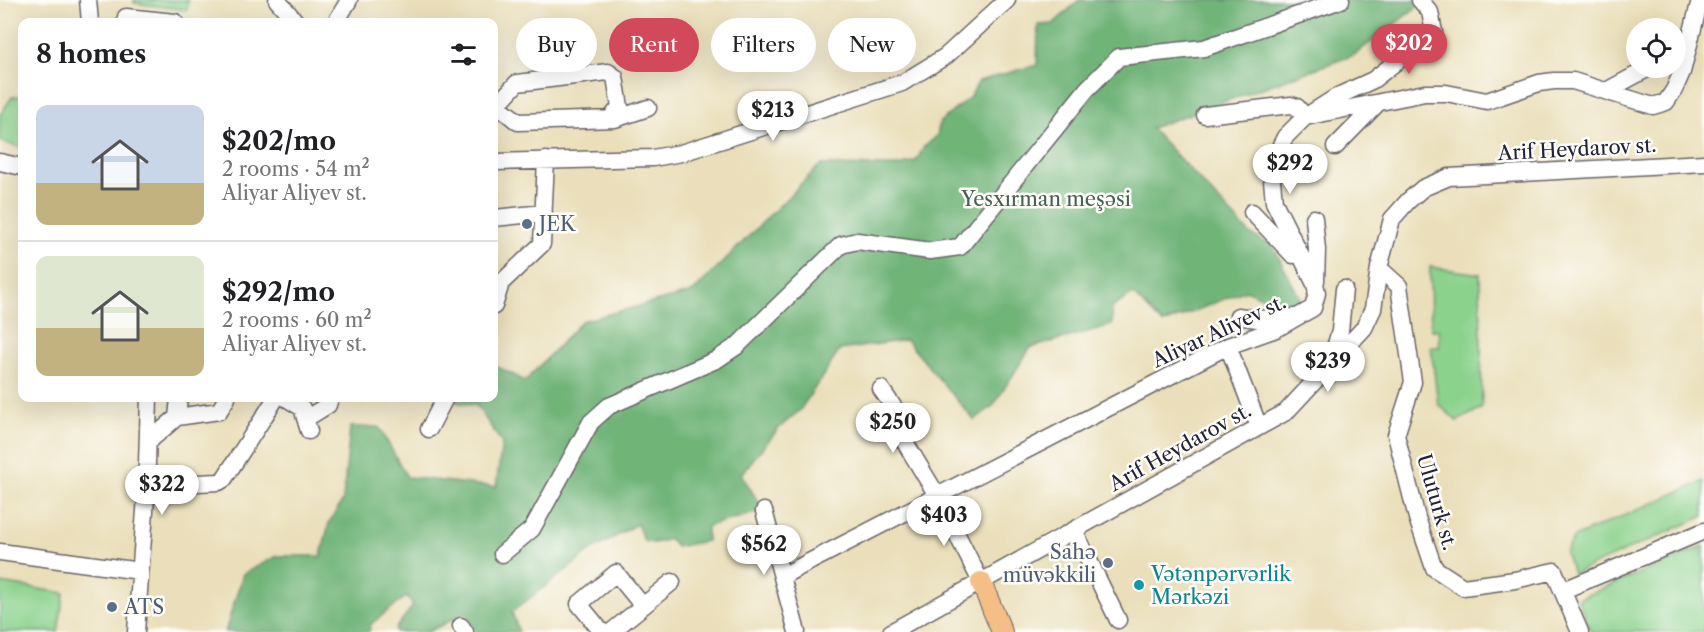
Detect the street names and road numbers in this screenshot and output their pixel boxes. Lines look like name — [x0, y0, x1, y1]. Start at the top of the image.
street label: Arif Heydarov st. — [1496, 133, 1657, 165]
street label: Aliyar Aliyev st. — [1147, 290, 1290, 373]
street label: Arif Heydarov st. — [1104, 398, 1255, 496]
street label: Uluturk st. — [1412, 451, 1462, 553]

